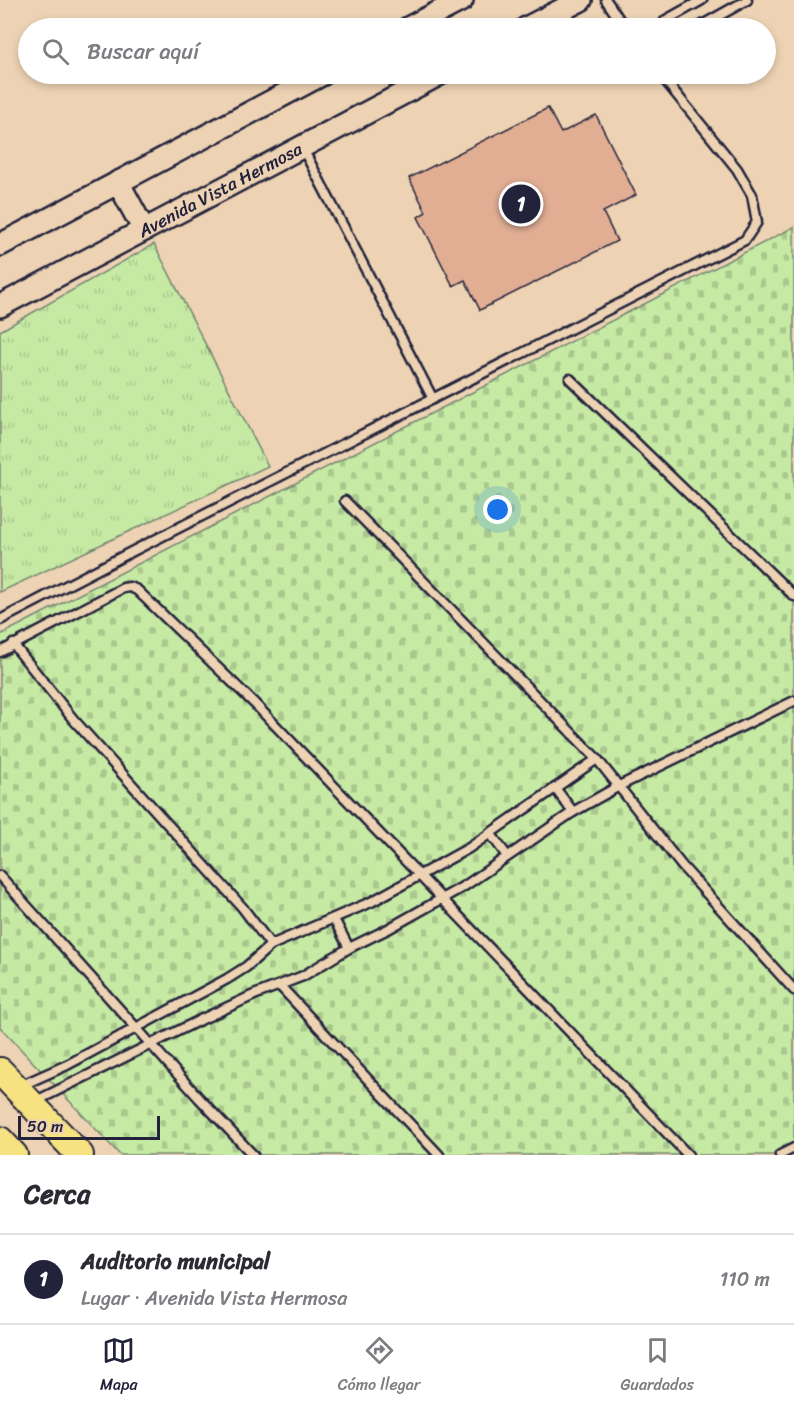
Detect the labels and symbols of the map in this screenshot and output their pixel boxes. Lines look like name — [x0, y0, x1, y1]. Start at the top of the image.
street label: Avenida Vista Hermosa — [131, 133, 309, 247]
pin: 1 — [502, 182, 540, 226]
your location — [483, 495, 512, 524]
scale bar — [18, 1113, 160, 1140]

